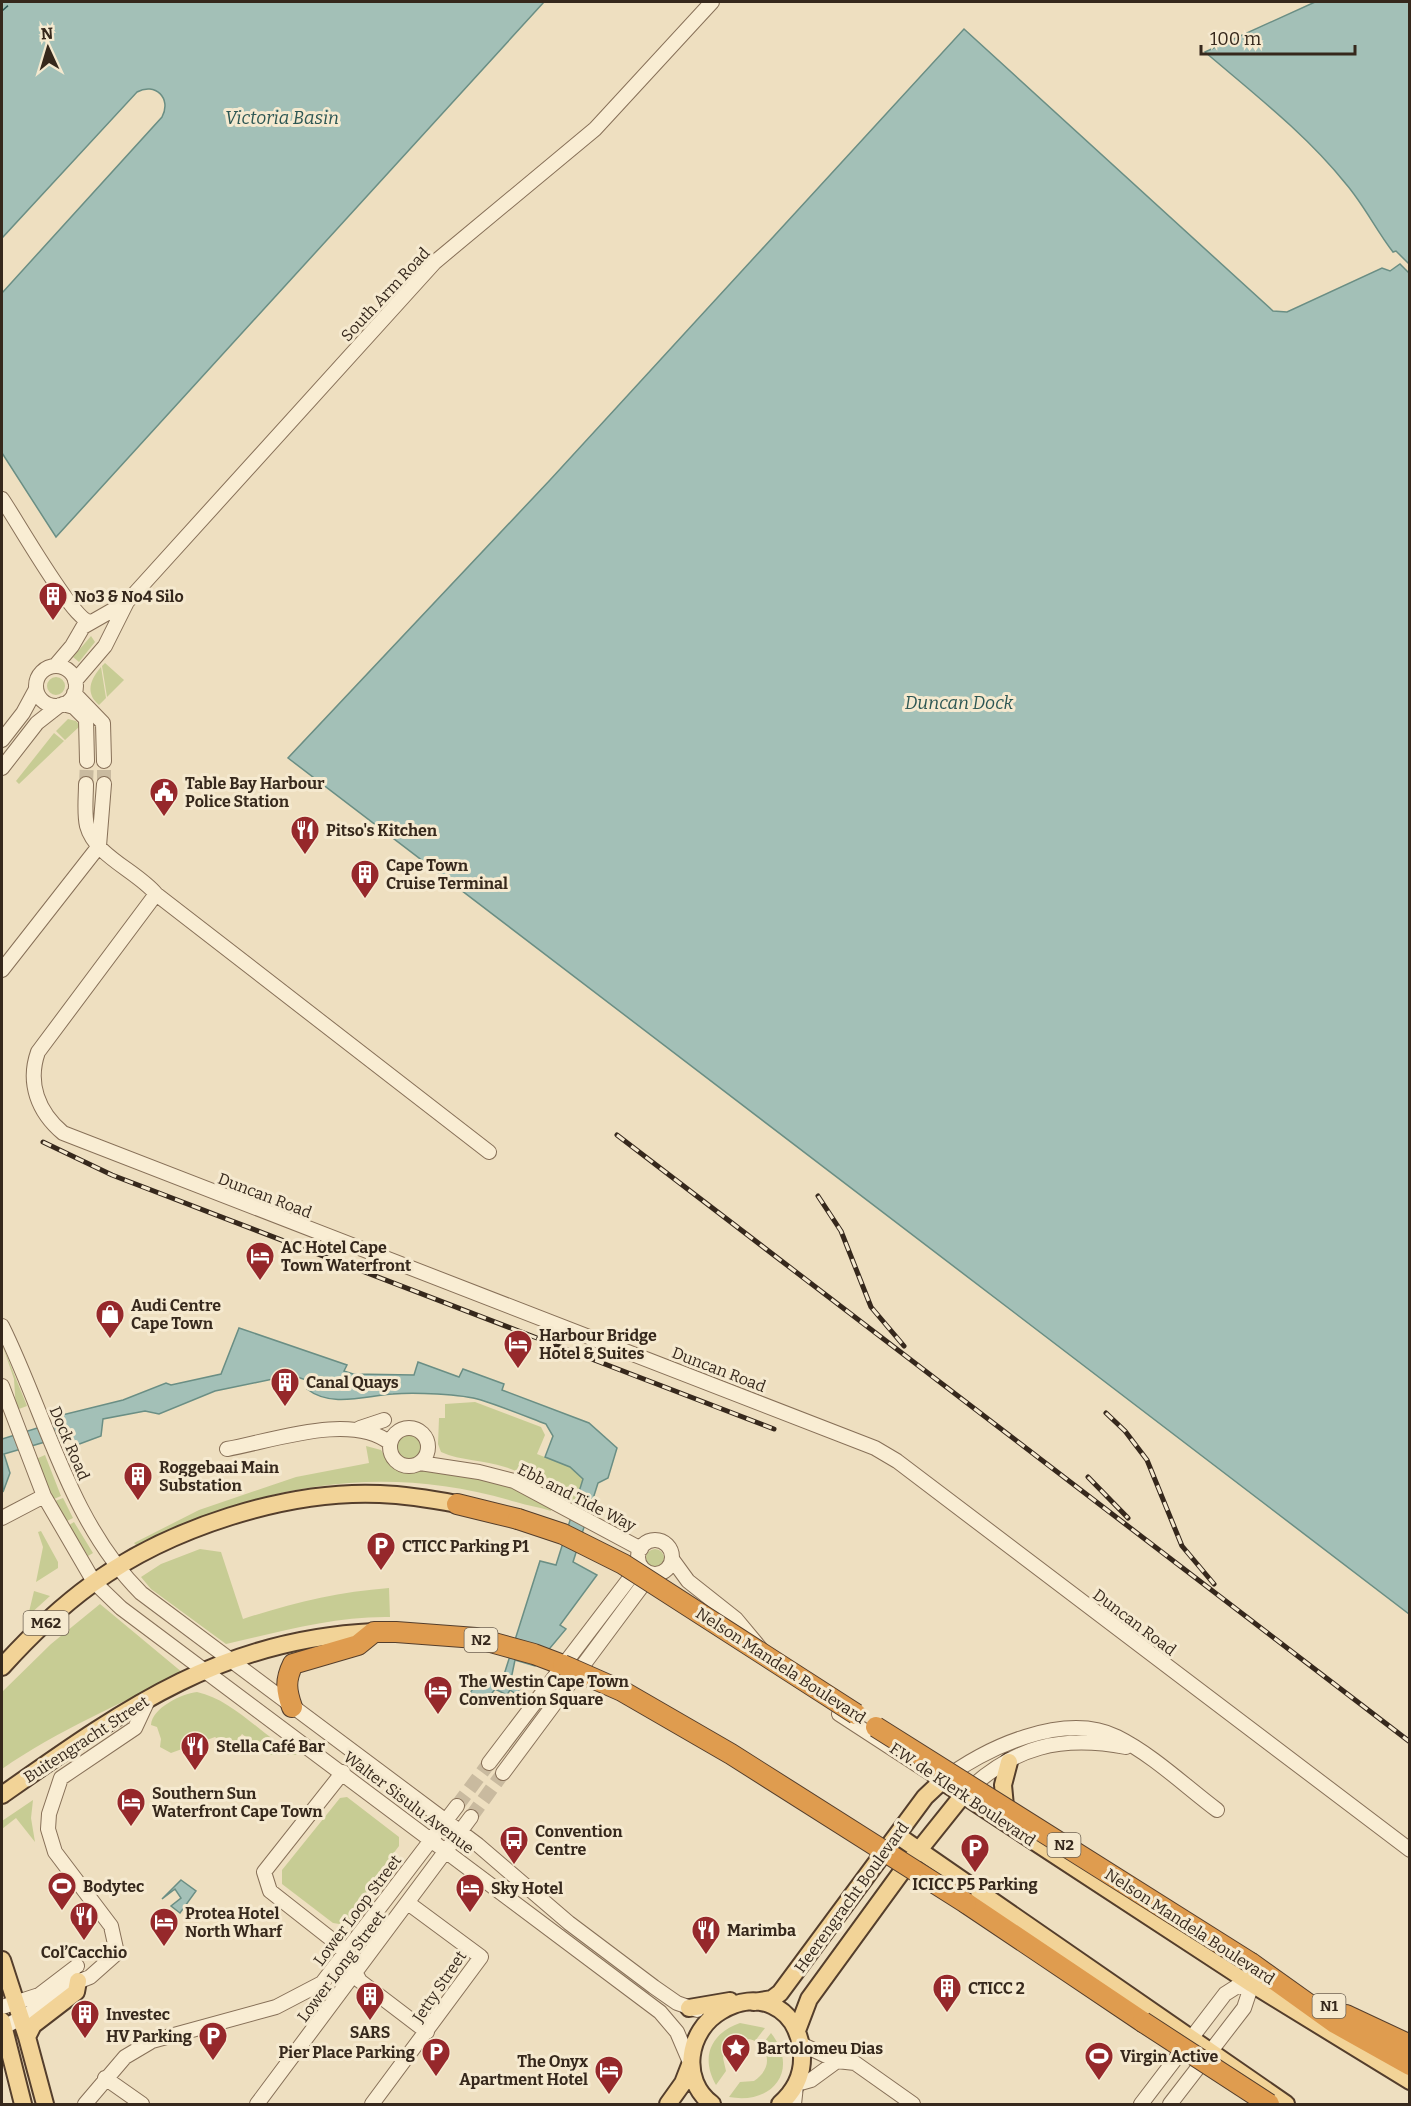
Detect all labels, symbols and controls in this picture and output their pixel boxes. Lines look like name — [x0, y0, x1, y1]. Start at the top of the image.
north arrow — [18, 18, 78, 78]
scale bar — [1201, 18, 1356, 56]
text: N — [40, 24, 54, 43]
text: 100 m — [1210, 28, 1261, 50]
water label: Victoria Basin — [225, 107, 339, 129]
street label: South Arm Road — [337, 243, 434, 345]
building icon: No3 & No4 Silo — [37, 580, 69, 622]
place label: No3 & No4 Silo — [74, 587, 184, 606]
water label: Duncan Dock — [905, 692, 1013, 714]
place label: Table Bay Harbour Police Station — [185, 774, 325, 811]
public building icon: Table Bay Harbour Police Station — [148, 776, 180, 818]
restaurant icon: Pitso's Kitchen — [289, 814, 321, 856]
place label: Pitso's Kitchen — [326, 821, 438, 840]
place label: Cape Town Cruise Terminal — [386, 856, 508, 893]
building icon: Cape Town Cruise Terminal — [349, 858, 381, 900]
street label: Duncan Road — [215, 1169, 315, 1222]
place label: AC Hotel Cape Town Waterfront — [281, 1238, 412, 1275]
hotel icon: AC Hotel Cape Town Waterfront — [244, 1240, 276, 1282]
place label: Audi Centre Cape Town — [131, 1296, 221, 1333]
shop icon: Audi Centre Cape Town — [94, 1298, 126, 1340]
place label: Harbour Bridge Hotel & Suites — [539, 1326, 657, 1363]
hotel icon: Harbour Bridge Hotel & Suites — [502, 1328, 534, 1370]
street label: Duncan Road — [669, 1343, 769, 1396]
building icon: Canal Quays — [269, 1366, 301, 1408]
place label: Canal Quays — [306, 1373, 399, 1392]
street label: Dock Road — [45, 1403, 94, 1483]
place label: Roggebaai Main Substation — [159, 1458, 280, 1495]
street label: Ebb and Tide Way — [514, 1459, 640, 1536]
building icon: Roggebaai Main Substation — [122, 1460, 154, 1502]
parking icon: CTICC Parking P1 — [365, 1530, 397, 1572]
place label: CTICC Parking P1 — [402, 1537, 529, 1556]
street label: Duncan Road — [1089, 1585, 1180, 1660]
street label: Nelson Mandela Boulevard — [692, 1603, 870, 1728]
road number: M62 — [24, 1611, 68, 1635]
road number: N2 — [464, 1628, 498, 1652]
place label: The Westin Cape Town Convention Square — [459, 1672, 630, 1709]
hotel icon: The Westin Cape Town Convention Square — [422, 1674, 454, 1716]
street label: Buitengracht Street — [20, 1692, 153, 1787]
restaurant icon: Stella Café Bar — [179, 1730, 211, 1772]
place label: Stella Café Bar — [216, 1737, 325, 1756]
street label: F.W. de Klerk Boulevard — [886, 1739, 1039, 1850]
street label: Walter Sisulu Avenue — [340, 1747, 478, 1858]
place label: Southern Sun Waterfront Cape Town — [152, 1784, 323, 1821]
hotel icon: Southern Sun Waterfront Cape Town — [115, 1786, 147, 1828]
street label: Heerengracht Boulevard — [790, 1818, 913, 1976]
place label: Convention Centre — [535, 1822, 623, 1859]
bus stop icon: Convention Centre — [498, 1824, 530, 1866]
parking icon: ICICC P5 Parking — [959, 1832, 991, 1874]
road number: N2 — [1048, 1833, 1080, 1857]
street label: Lower Loop Street — [309, 1851, 405, 1970]
street label: Nelson Mandela Boulevard — [1101, 1864, 1279, 1989]
sports icon: Bodytec — [46, 1870, 78, 1912]
hotel icon: Sky Hotel — [454, 1872, 486, 1914]
place label: ICICC P5 Parking — [912, 1875, 1038, 1894]
place label: Bodytec — [83, 1877, 144, 1896]
place label: Sky Hotel — [491, 1879, 563, 1898]
restaurant icon: Col’Cacchio — [68, 1900, 100, 1942]
place label: Protea Hotel North Wharf — [185, 1904, 283, 1941]
hotel icon: Protea Hotel North Wharf — [148, 1906, 180, 1948]
street label: Lower Long Street — [293, 1907, 390, 2026]
restaurant icon: Marimba — [690, 1914, 722, 1956]
place label: Marimba — [727, 1921, 796, 1940]
place label: Col’Cacchio — [41, 1943, 127, 1962]
street label: Jetty Street — [408, 1947, 470, 2026]
building icon: CTICC 2 — [931, 1972, 963, 2014]
place label: CTICC 2 — [968, 1979, 1025, 1998]
building icon: SARS — [354, 1980, 386, 2022]
road number: N1 — [1312, 1994, 1346, 2018]
building icon: Investec — [69, 1998, 101, 2040]
place label: Investec — [106, 2005, 170, 2024]
parking icon: HV Parking — [197, 2020, 229, 2062]
place label: SARS — [350, 2023, 390, 2042]
place label: HV Parking — [106, 2027, 192, 2046]
place icon: Bartolomeu Dias — [720, 2032, 752, 2074]
parking icon: Pier Place Parking — [420, 2036, 452, 2078]
place label: Bartolomeu Dias — [757, 2039, 883, 2058]
sports icon: Virgin Active — [1083, 2040, 1115, 2082]
place label: Pier Place Parking — [278, 2043, 415, 2062]
place label: Virgin Active — [1120, 2047, 1218, 2066]
place label: The Onyx Apartment Hotel — [459, 2052, 588, 2089]
hotel icon: The Onyx Apartment Hotel — [593, 2054, 625, 2096]

